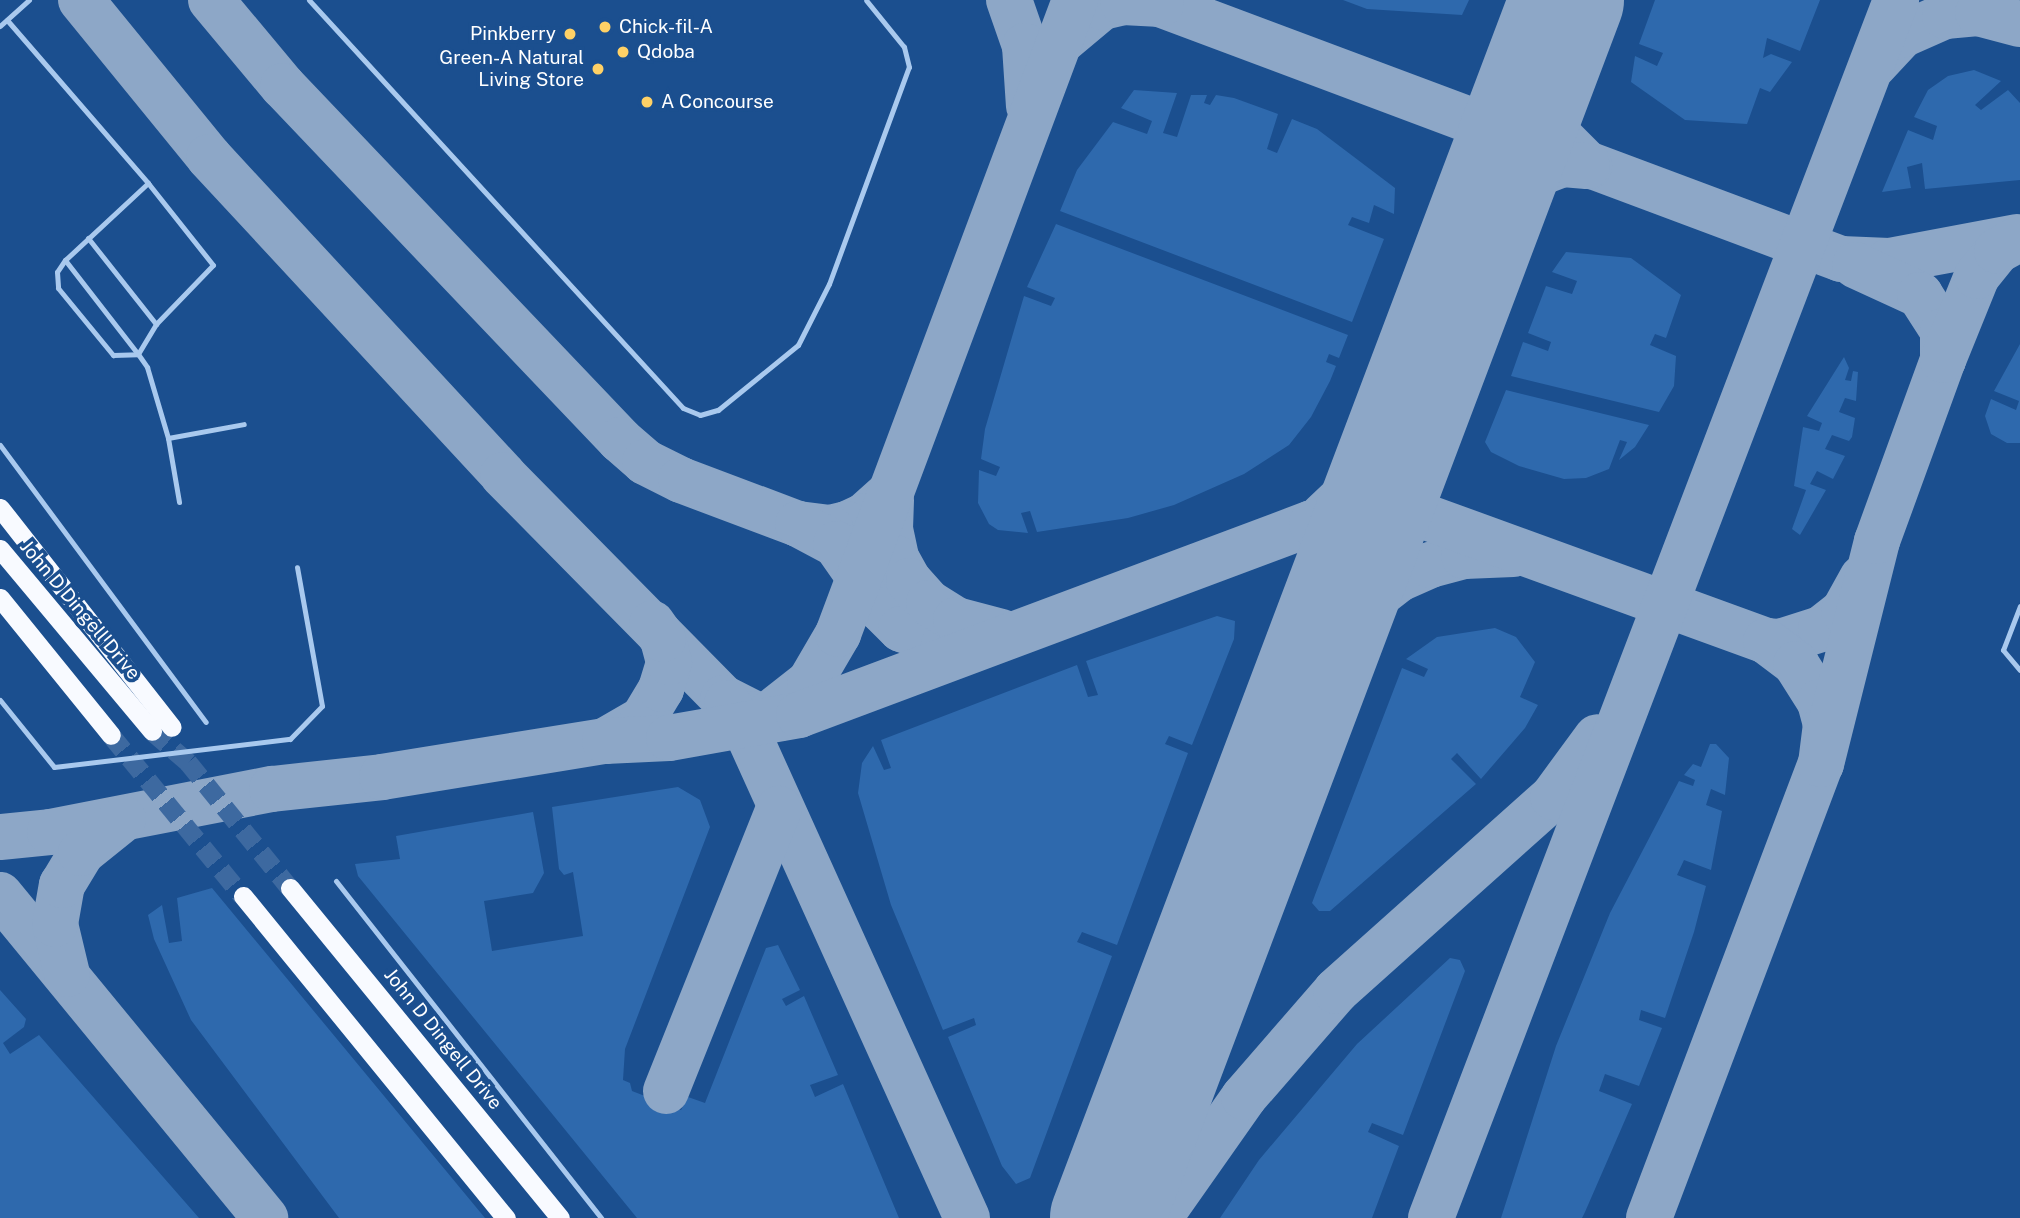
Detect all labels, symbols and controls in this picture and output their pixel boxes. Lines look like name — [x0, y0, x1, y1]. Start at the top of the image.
place label: Chick-fil-A — [619, 16, 713, 38]
marker: Chick-fil-A — [597, 19, 613, 35]
place label: Pinkberry — [470, 23, 556, 45]
marker: Pinkberry — [562, 26, 578, 42]
place label: Qdoba — [637, 41, 695, 63]
marker: Qdoba — [615, 44, 631, 60]
place label: Green-A Natural Living Store — [439, 47, 584, 91]
marker: Green-A Natural Living Store — [590, 61, 606, 77]
place label: A Concourse — [661, 91, 774, 113]
marker: A Concourse — [639, 94, 655, 110]
street label: John D Dingell Drive — [15, 536, 145, 684]
street label: John D Dingell Drive — [379, 964, 507, 1114]

